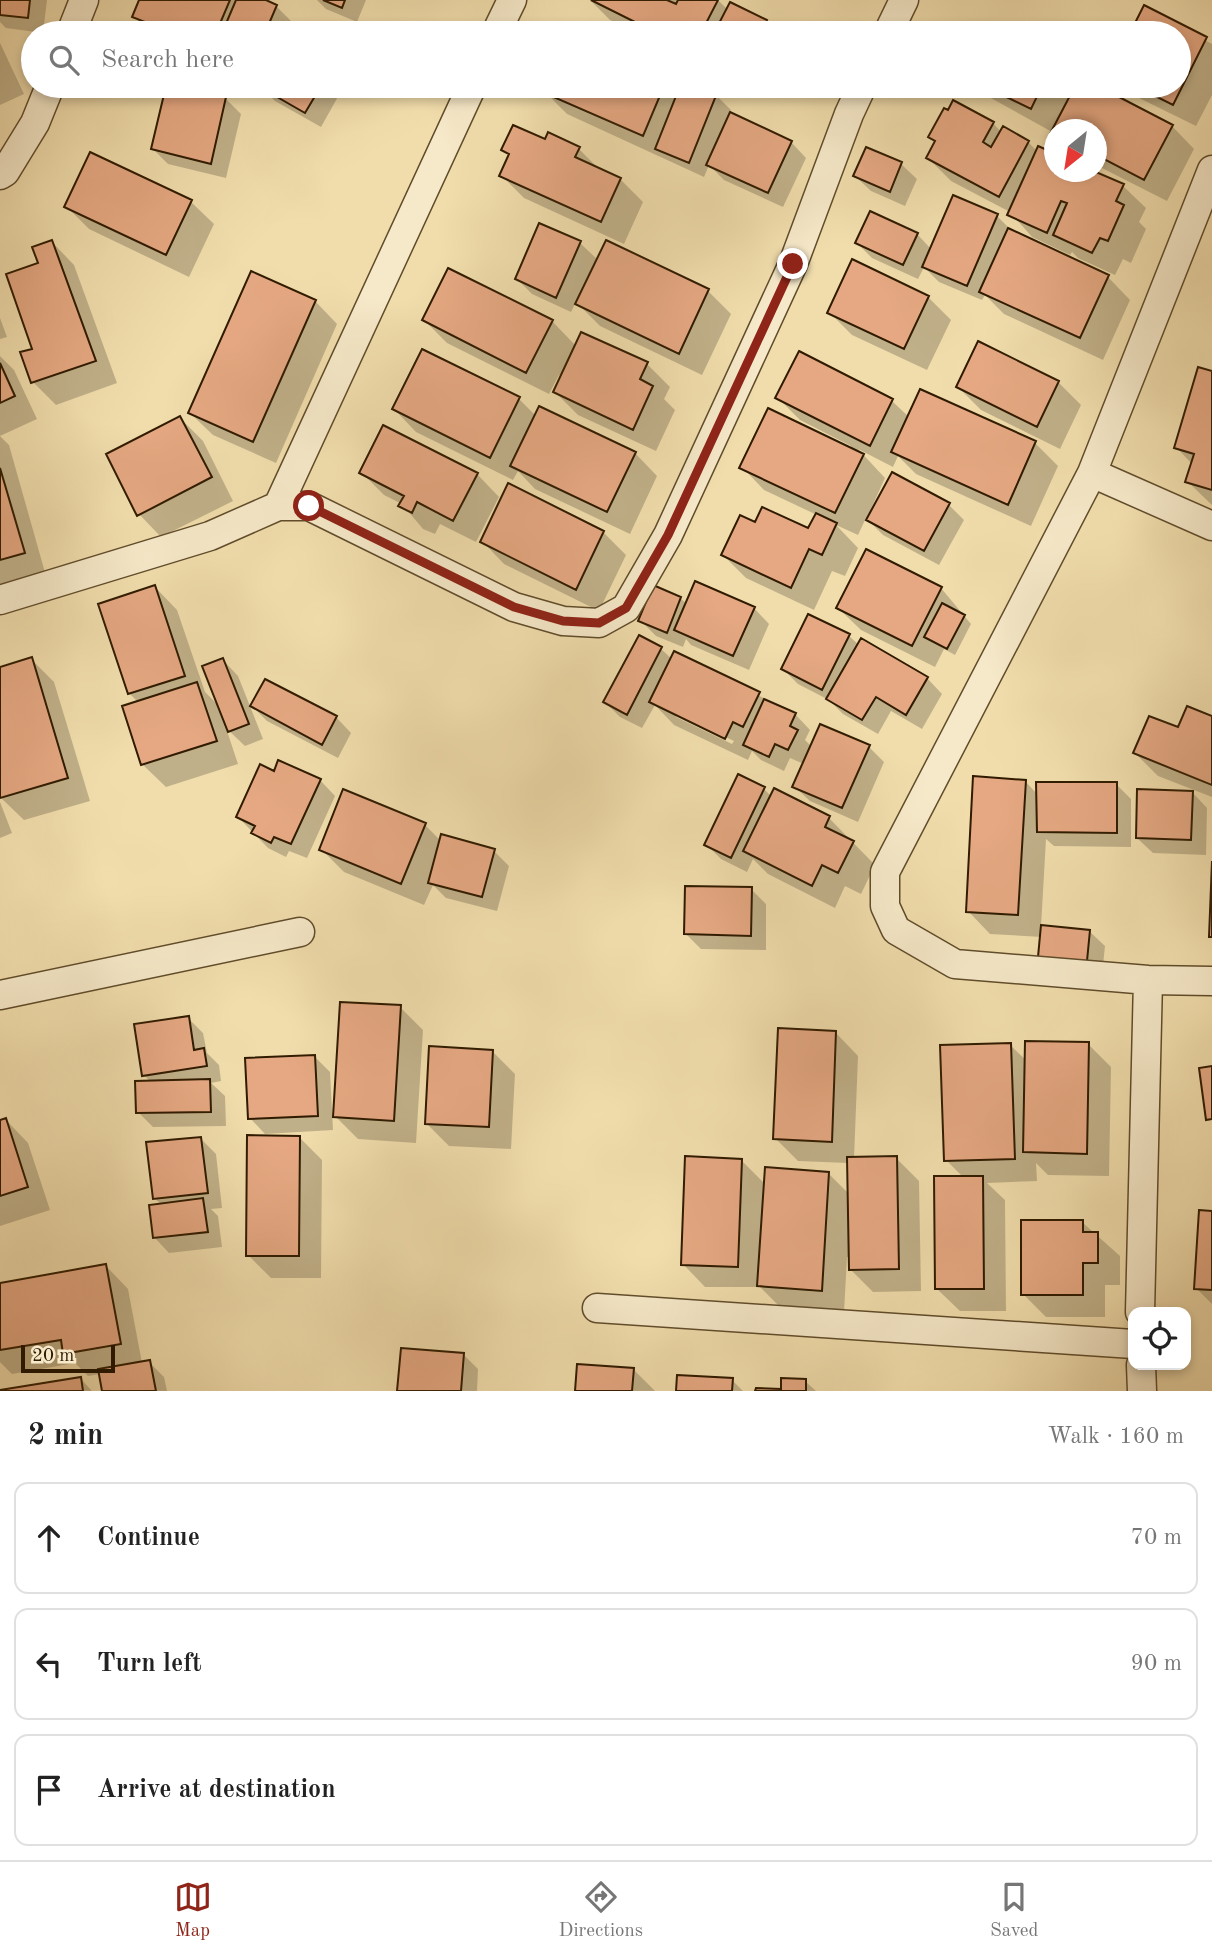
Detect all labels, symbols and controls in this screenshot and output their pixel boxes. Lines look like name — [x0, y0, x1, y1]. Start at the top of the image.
search box — [21, 21, 1191, 98]
icon: search — [45, 41, 83, 79]
text: Search here — [101, 47, 234, 73]
north arrow — [1044, 119, 1107, 182]
route end — [777, 248, 808, 279]
route start — [293, 490, 324, 521]
map controls — [1128, 1307, 1191, 1370]
button: locate — [1128, 1307, 1191, 1370]
scale bar — [21, 1342, 116, 1374]
text: 20 m — [32, 1347, 74, 1366]
text: 2 min — [28, 1421, 103, 1451]
text: Walk · 160 m — [1048, 1425, 1184, 1448]
icon: ahead — [30, 1519, 68, 1557]
text: Continue — [97, 1525, 200, 1551]
text: 70 m — [1131, 1526, 1182, 1549]
icon: left — [30, 1645, 68, 1683]
text: Turn left — [97, 1651, 202, 1677]
text: 90 m — [1131, 1652, 1182, 1675]
icon: arrive — [30, 1771, 68, 1809]
text: Arrive at destination — [97, 1777, 336, 1803]
tab: Map — [174, 1878, 212, 1943]
tab: Directions — [559, 1878, 643, 1943]
tab: Saved — [990, 1878, 1038, 1943]

